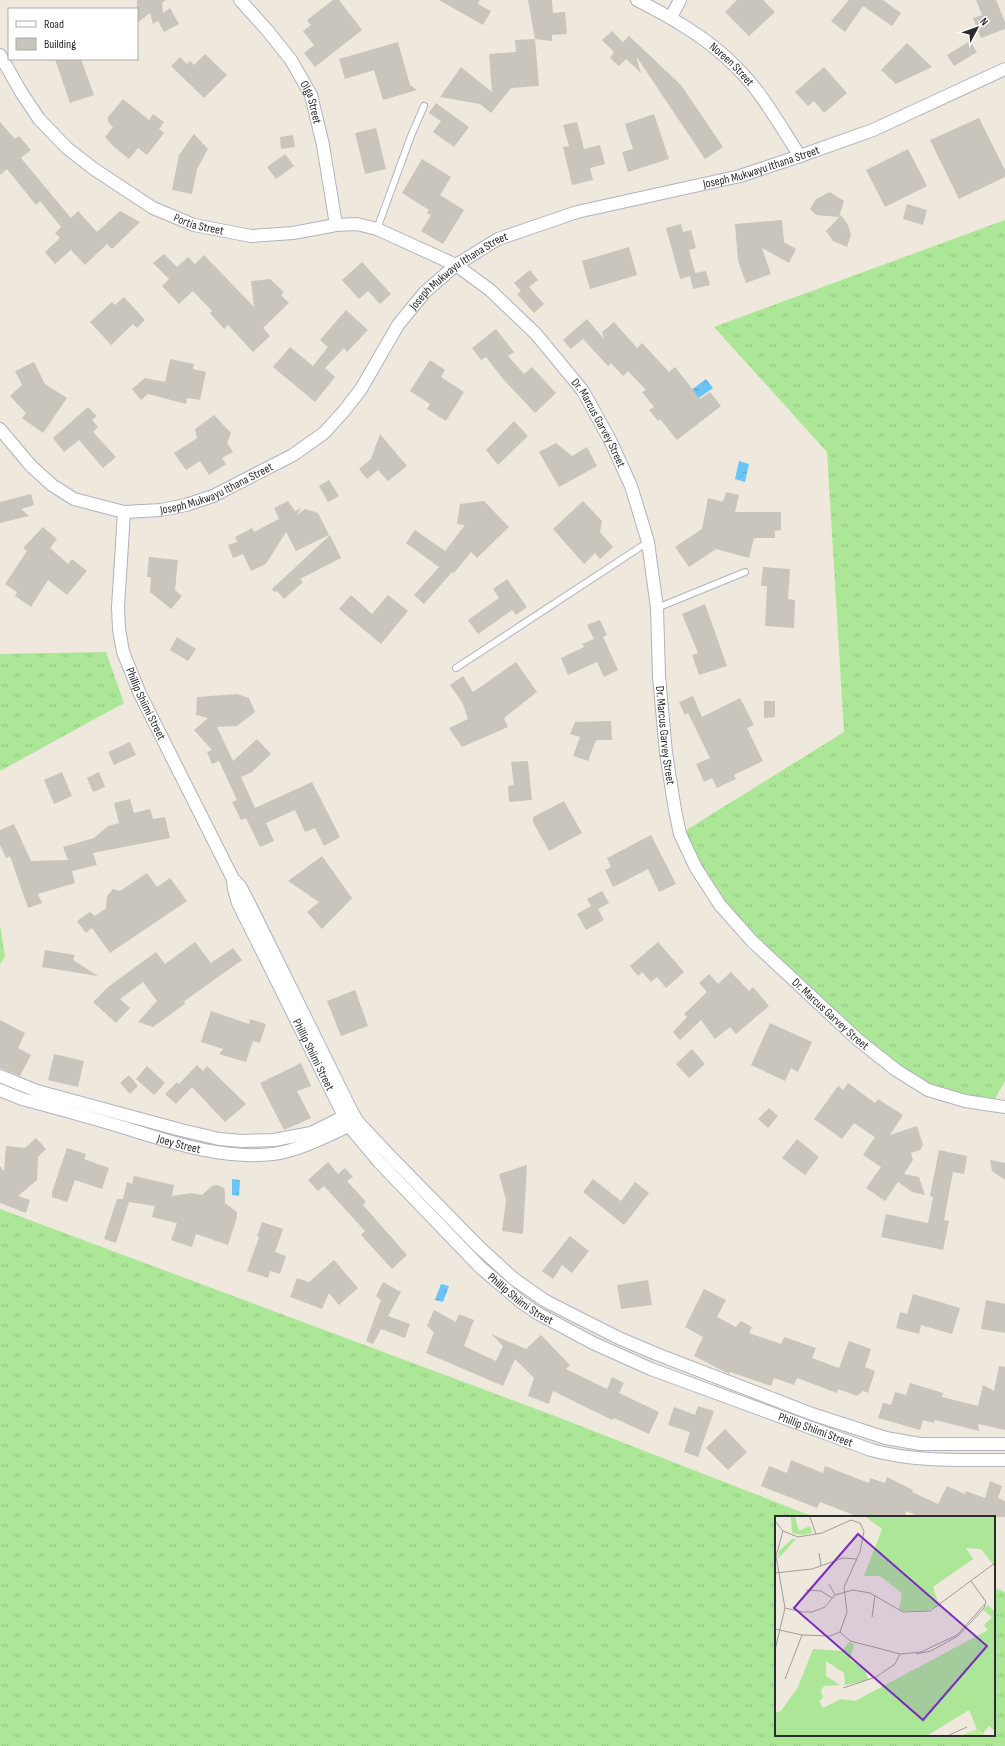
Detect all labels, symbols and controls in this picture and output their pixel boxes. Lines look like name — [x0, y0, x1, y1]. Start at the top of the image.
legend — [8, 8, 138, 60]
north arrow — [957, 8, 997, 48]
text: N — [977, 15, 991, 28]
text: Road — [44, 17, 64, 32]
text: Building — [44, 37, 76, 52]
street label: Noreen Street — [706, 39, 758, 89]
street label: Olga Street — [297, 78, 325, 126]
street label: Joseph Mukwayu Ithana Street — [700, 142, 822, 192]
street label: Portia Street — [171, 210, 225, 238]
street label: Joseph Mukwayu Ithana Street — [405, 229, 510, 314]
street label: Dr. Marcus Garvey Street — [568, 375, 629, 470]
street label: Joseph Mukwayu Ithana Street — [158, 459, 276, 518]
street label: Phillip Shiimi Street — [123, 665, 169, 743]
street label: Dr. Marcus Garvey Street — [652, 685, 678, 786]
street label: Dr. Marcus Garvey Street — [789, 975, 872, 1053]
street label: Phillip Shiimi Street — [289, 1016, 338, 1093]
street label: Joey Street — [155, 1131, 202, 1157]
street label: Phillip Shiimi Street — [485, 1270, 556, 1328]
street label: Phillip Shiimi Street — [776, 1409, 855, 1450]
inset map — [775, 1516, 995, 1736]

